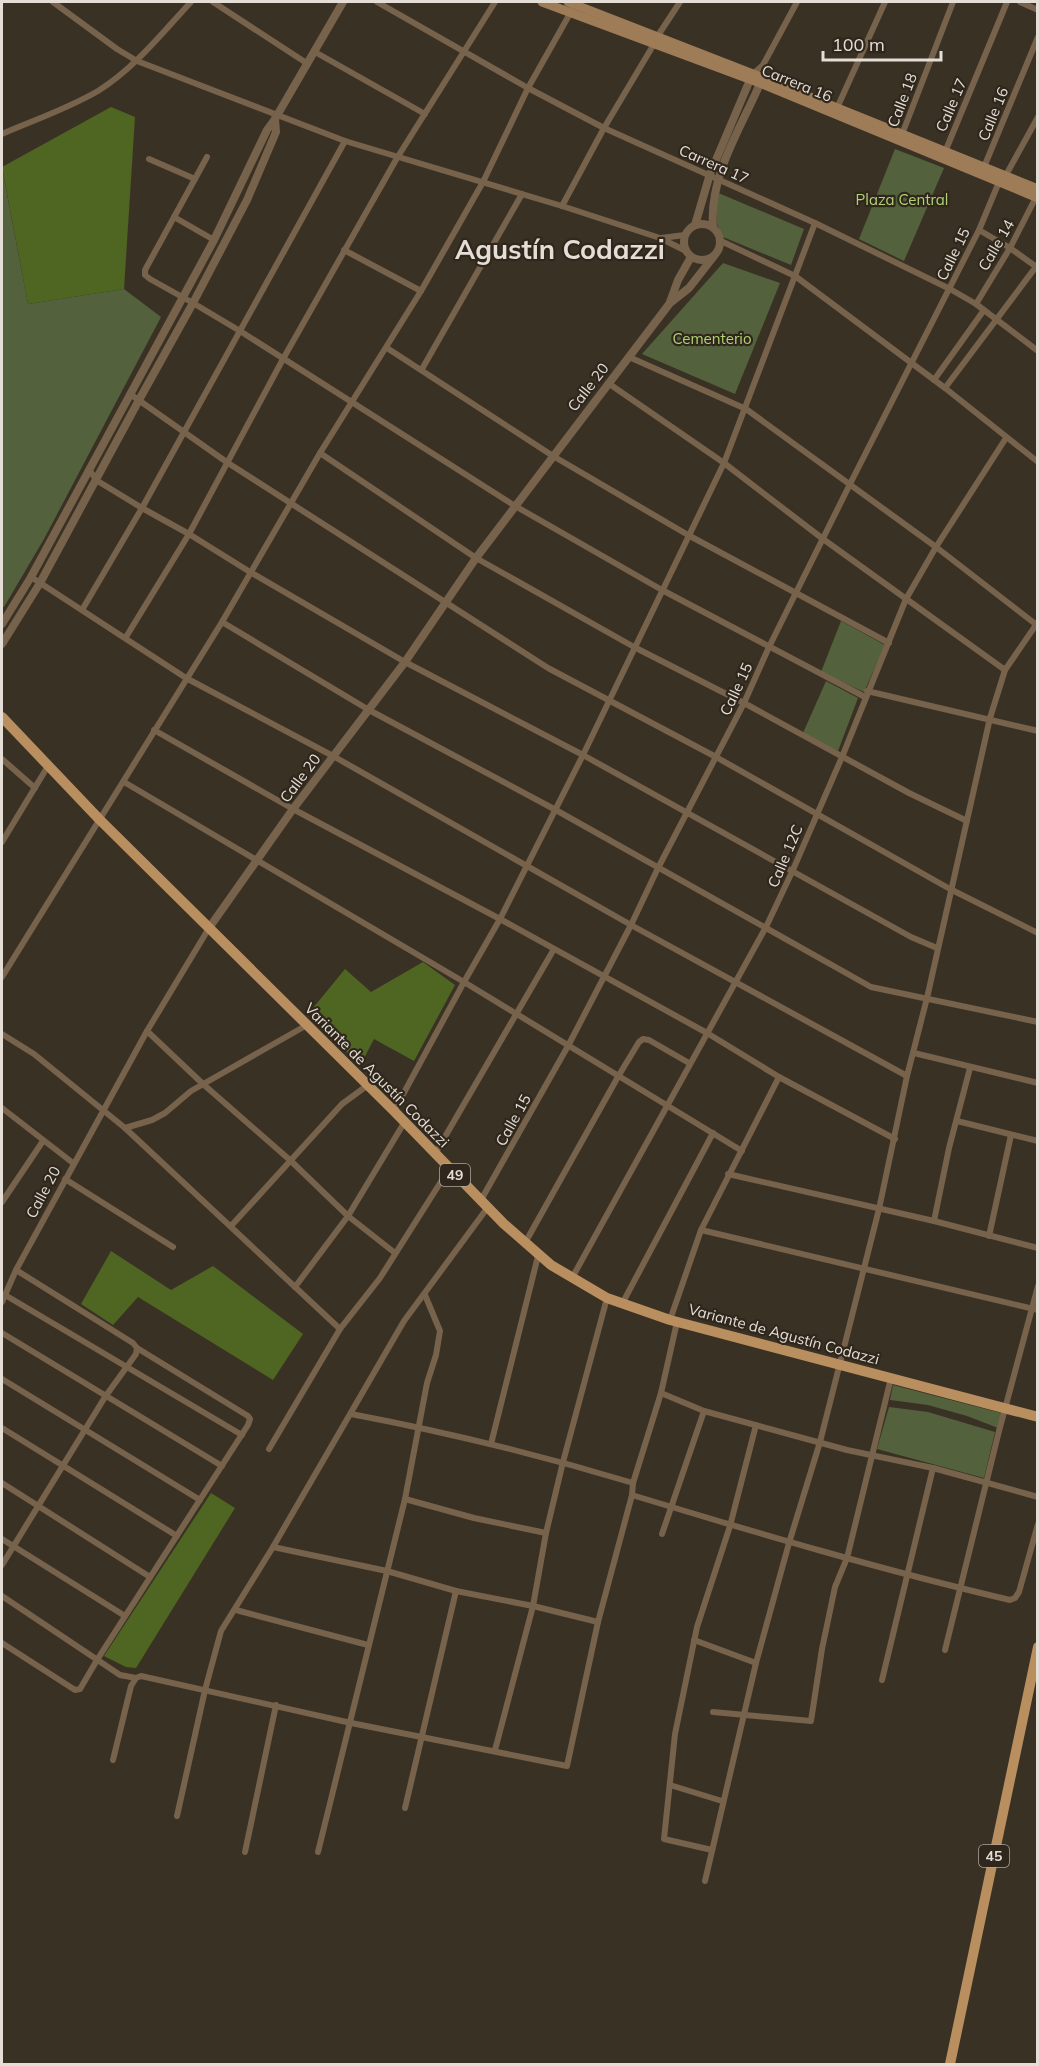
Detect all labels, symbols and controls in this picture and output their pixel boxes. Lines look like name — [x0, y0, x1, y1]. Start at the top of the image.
scale bar — [823, 24, 942, 62]
text: 100 m — [832, 33, 885, 56]
street label: Carrera 16 — [759, 60, 835, 106]
street label: Calle 18 — [883, 70, 921, 130]
street label: Calle 17 — [931, 75, 971, 135]
street label: Calle 16 — [974, 84, 1012, 144]
street label: Carrera 17 — [676, 140, 752, 188]
park label: Plaza Central — [856, 190, 948, 209]
street label: Calle 14 — [974, 216, 1018, 274]
street label: Calle 15 — [932, 225, 974, 283]
district label: Agustín Codazzi — [455, 232, 665, 266]
park label: Cementerio — [673, 329, 751, 348]
street label: Calle 20 — [563, 359, 613, 415]
street label: Calle 15 — [716, 660, 756, 718]
street label: Calle 20 — [275, 750, 325, 806]
street label: Calle 12C — [763, 822, 807, 890]
street label: Variante de Agustín Codazzi — [301, 999, 453, 1151]
street label: Calle 15 — [491, 1091, 535, 1149]
street label: Calle 20 — [21, 1163, 65, 1221]
road number: 49 — [440, 1164, 470, 1186]
street label: Variante de Agustín Codazzi — [687, 1299, 881, 1369]
road number: 45 — [979, 1845, 1009, 1867]

